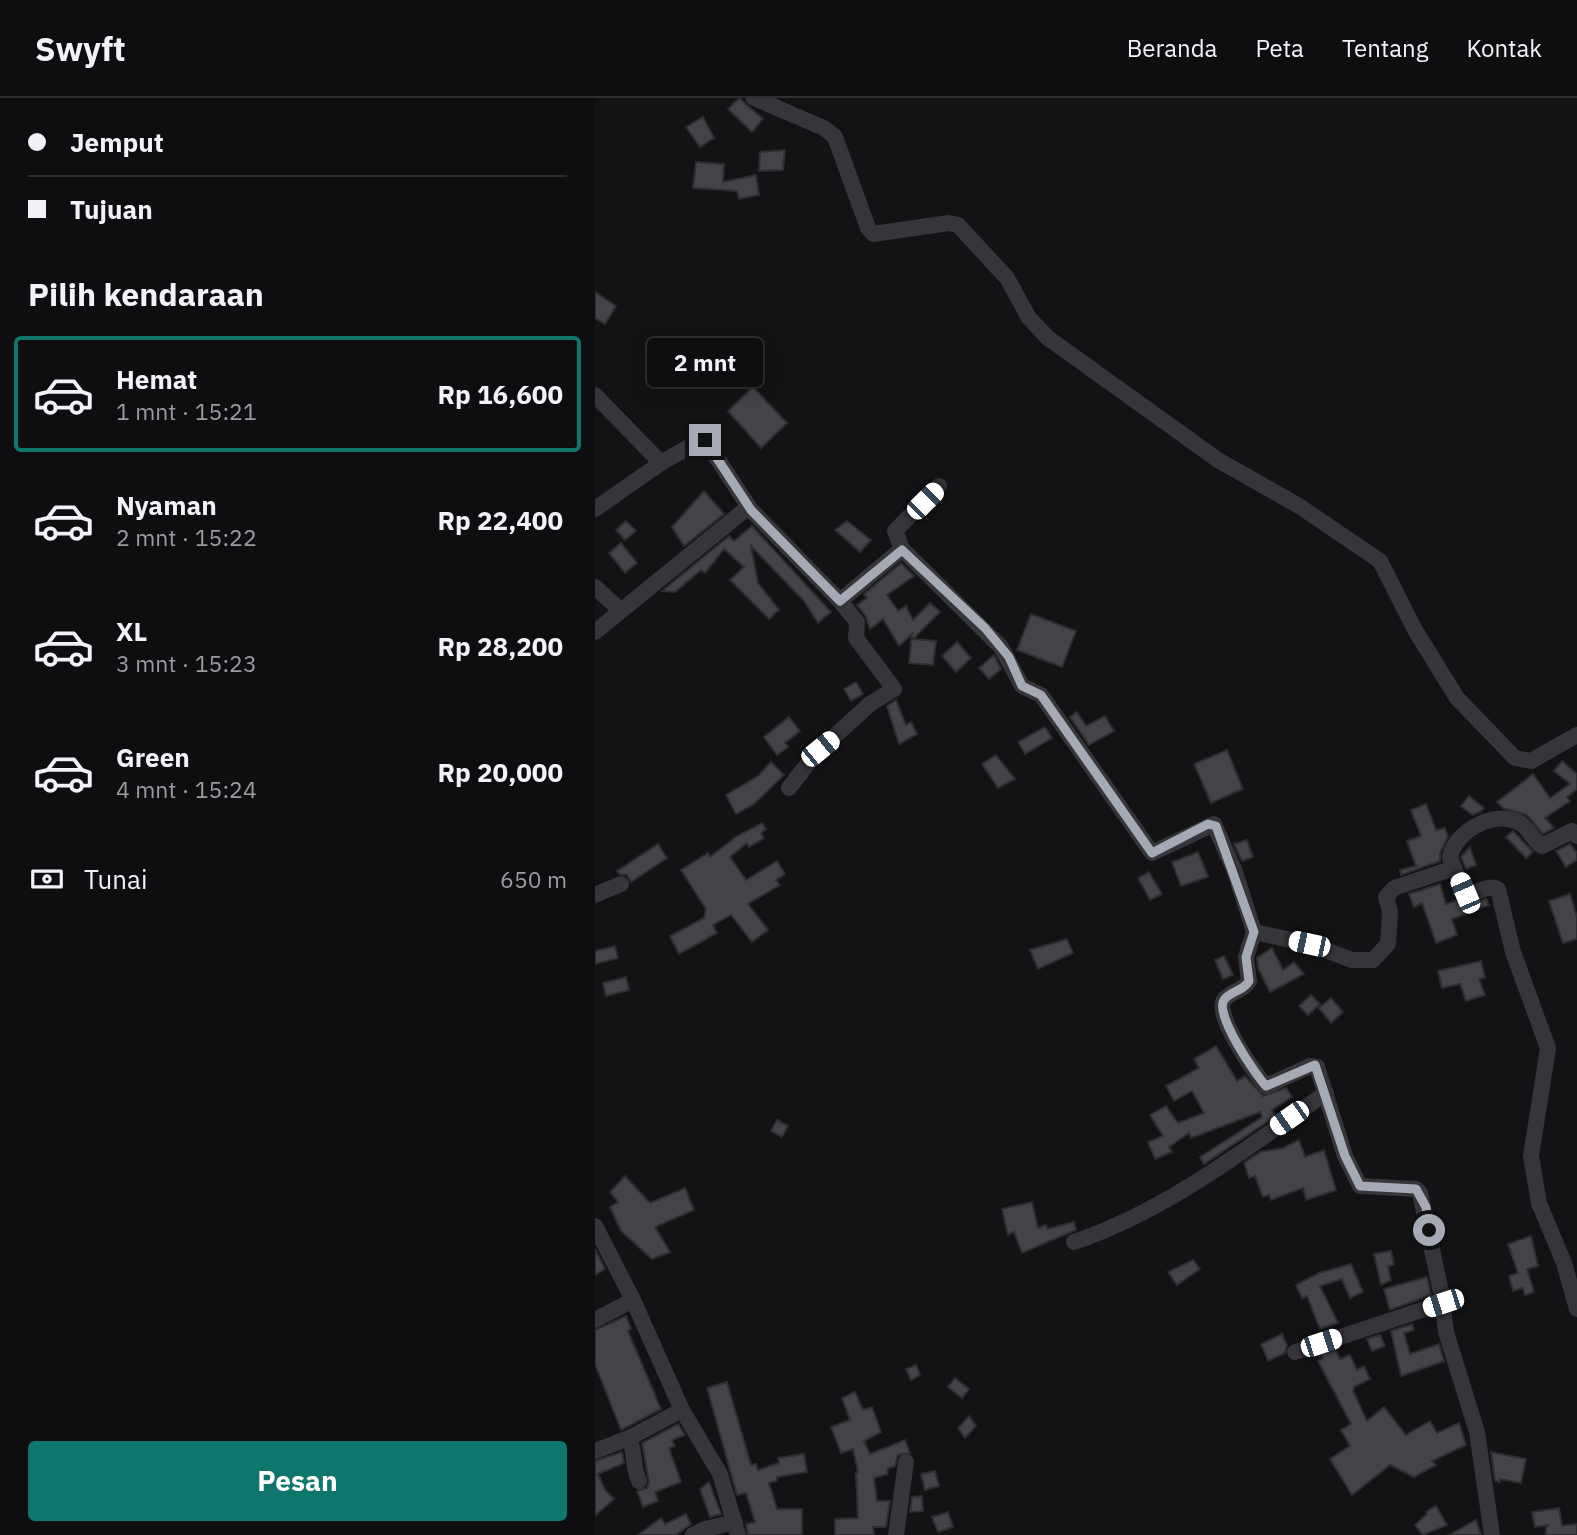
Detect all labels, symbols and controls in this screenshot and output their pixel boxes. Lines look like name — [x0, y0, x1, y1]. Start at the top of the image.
text: Swyft — [35, 27, 126, 70]
text: Beranda — [1127, 32, 1217, 64]
text: Peta — [1255, 32, 1304, 64]
text: Tentang — [1342, 32, 1428, 64]
text: Kontak — [1466, 32, 1542, 64]
text: Jemput — [70, 125, 164, 159]
text: Tujuan — [70, 192, 153, 226]
text: Pilih kendaraan — [28, 273, 264, 315]
callout: 2 mnt — [647, 338, 763, 388]
text: 2 mnt — [674, 347, 736, 377]
text: Hemat — [116, 362, 197, 396]
icon: car — [32, 363, 95, 426]
text: Rp 16,600 — [437, 377, 563, 411]
text: 1 mnt · 15:21 — [116, 396, 257, 426]
route end — [689, 424, 721, 456]
car — [903, 479, 948, 523]
text: Nyaman — [116, 488, 217, 522]
icon: car — [32, 489, 95, 552]
text: Rp 22,400 — [437, 503, 563, 537]
text: 2 mnt · 15:22 — [116, 522, 257, 552]
text: XL — [116, 614, 147, 648]
icon: car — [32, 615, 95, 678]
text: Rp 28,200 — [437, 629, 563, 663]
text: 3 mnt · 15:23 — [116, 648, 257, 678]
car — [798, 728, 843, 770]
text: Green — [116, 740, 190, 774]
icon: car — [32, 741, 95, 804]
text: Rp 20,000 — [437, 755, 563, 789]
text: 4 mnt · 15:24 — [116, 774, 257, 804]
icon: cash — [28, 860, 66, 898]
text: Tunai — [84, 862, 148, 896]
text: 650 m — [500, 864, 567, 894]
car — [1448, 870, 1483, 916]
car — [1287, 929, 1332, 959]
car — [1266, 1097, 1313, 1139]
route start — [1413, 1214, 1445, 1246]
car — [1420, 1287, 1467, 1319]
car — [1298, 1327, 1345, 1359]
button: Pesan — [28, 1441, 567, 1521]

